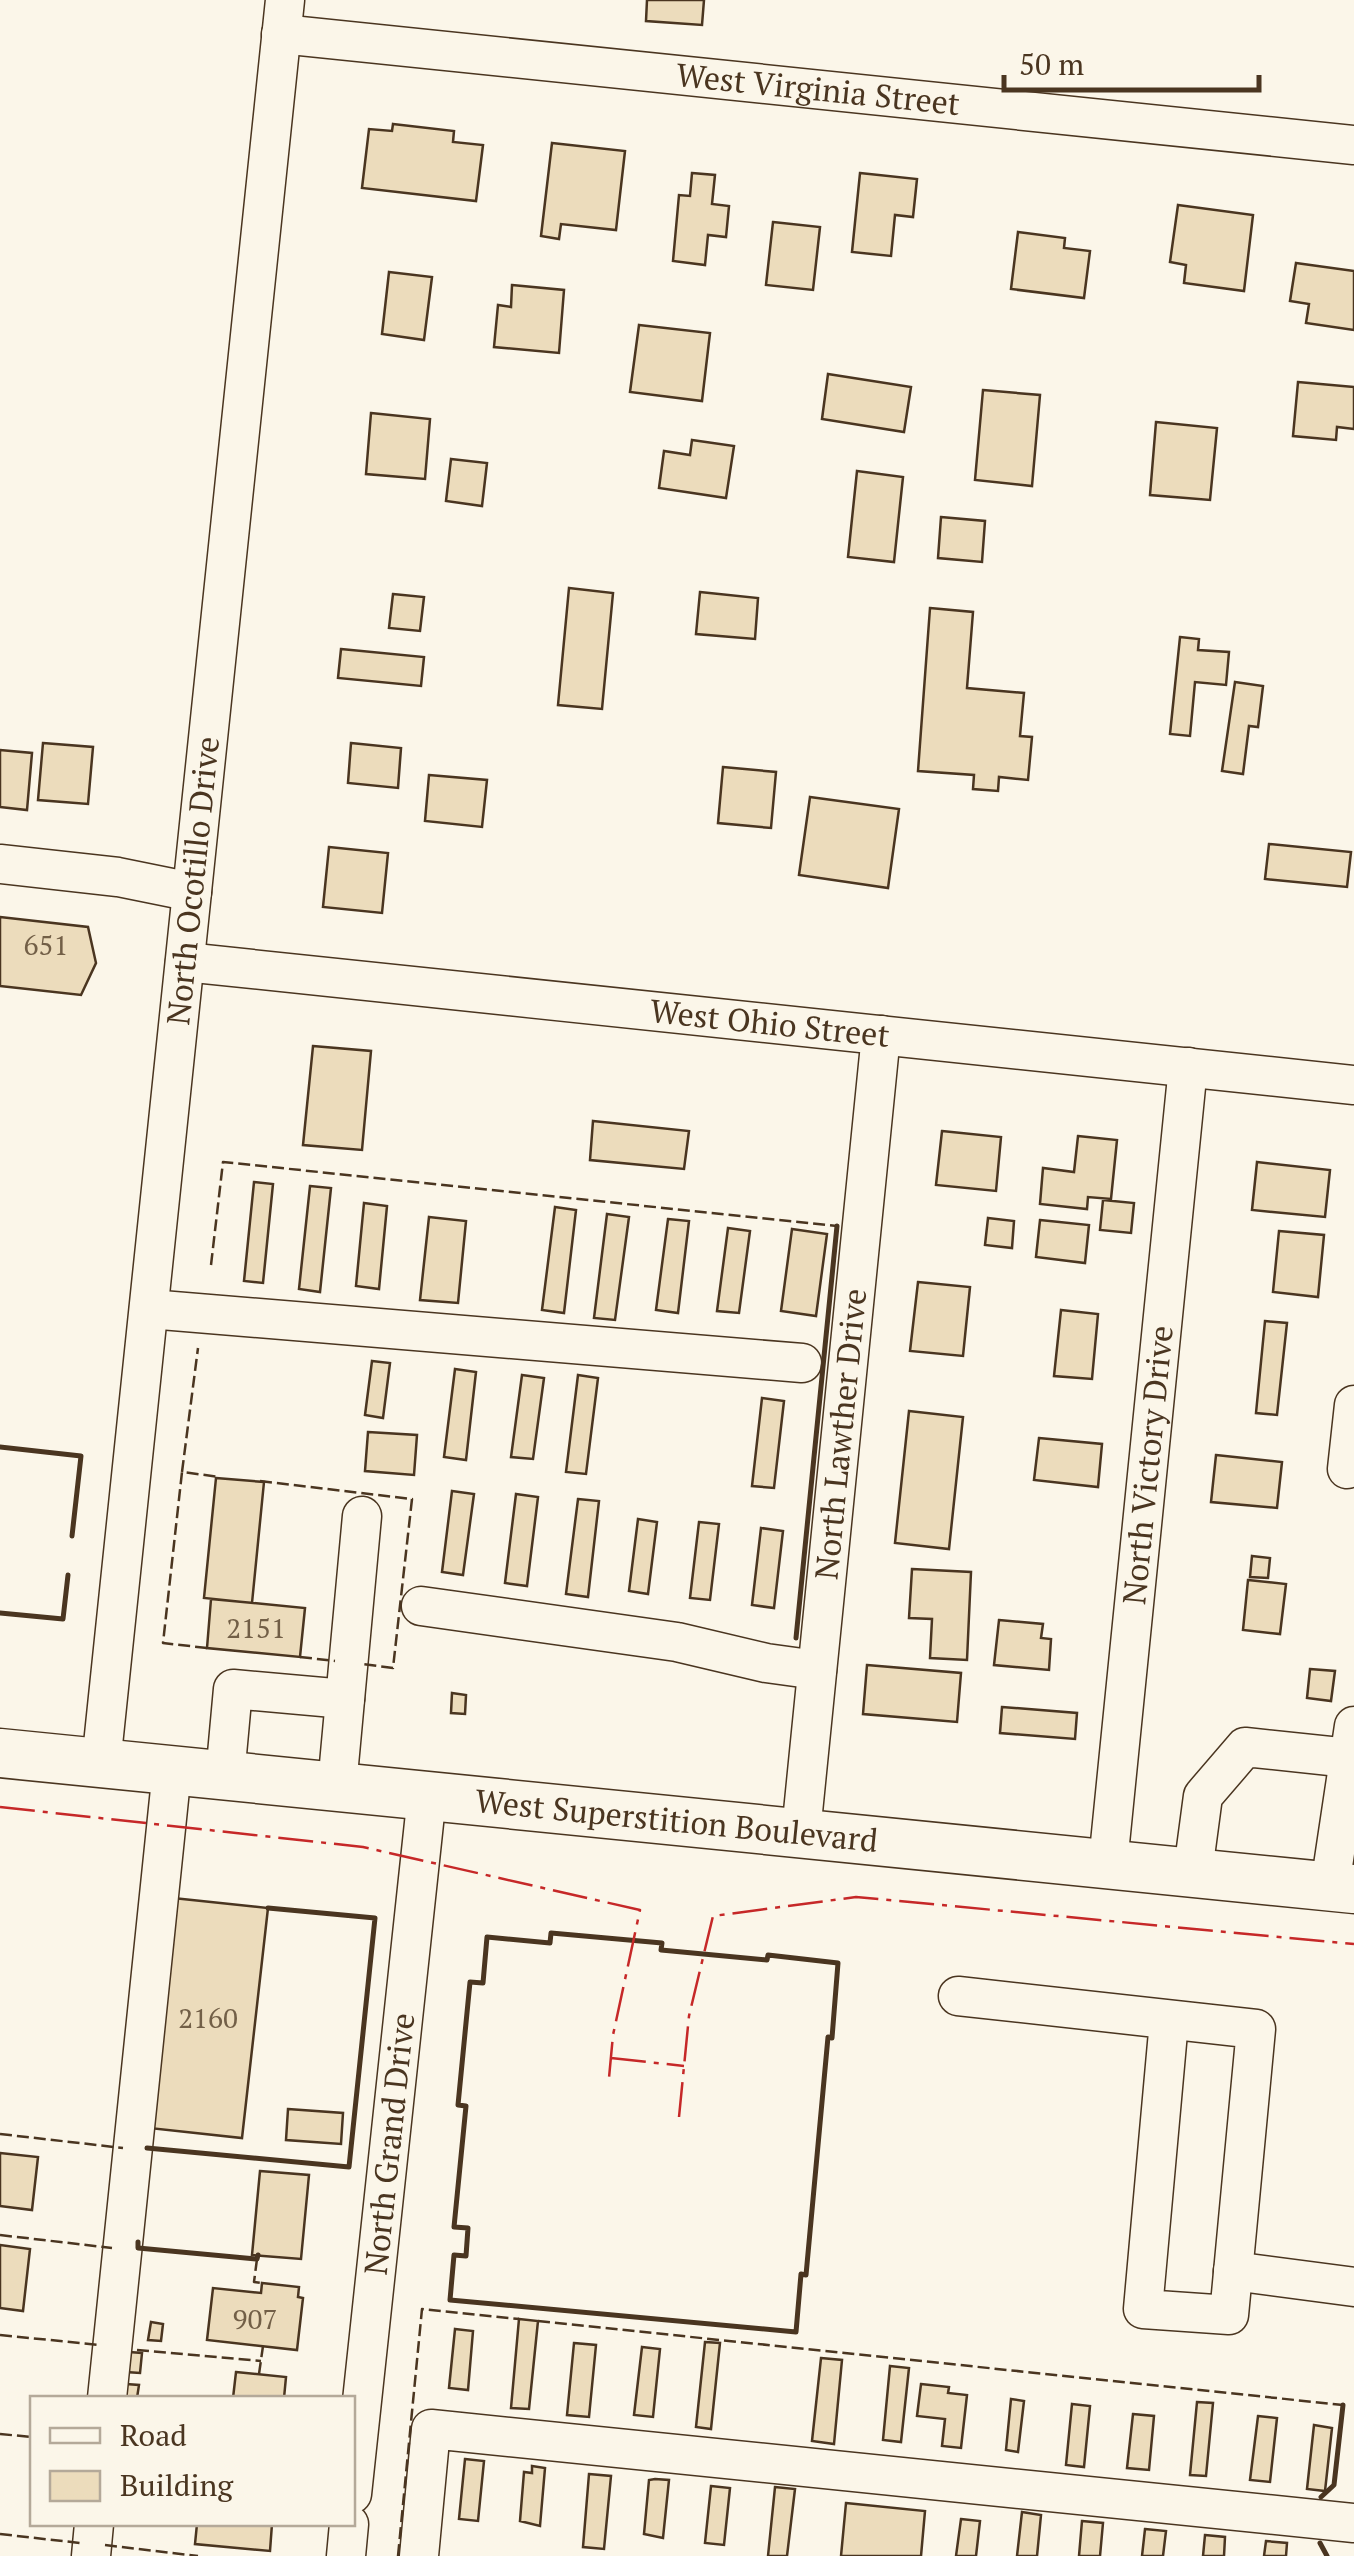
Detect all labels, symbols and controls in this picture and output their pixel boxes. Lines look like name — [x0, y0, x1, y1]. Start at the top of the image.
scale bar — [1004, 30, 1259, 92]
text: 50 m — [1019, 44, 1084, 84]
street label: West Virginia Street — [674, 53, 962, 124]
street label: North Ocotillo Drive — [156, 734, 228, 1027]
house number: 651 — [24, 926, 68, 963]
street label: West Ohio Street — [648, 989, 892, 1056]
street label: North Lawther Drive — [804, 1286, 875, 1581]
street label: North Victory Drive — [1112, 1323, 1182, 1606]
house number: 2151 — [226, 1609, 286, 1646]
street label: West Superstition Boulevard — [473, 1779, 880, 1861]
house number: 2160 — [178, 1999, 238, 2036]
street label: North Grand Drive — [354, 2011, 423, 2277]
house number: 907 — [233, 2300, 277, 2337]
legend — [30, 2396, 355, 2526]
text: Road — [120, 2415, 187, 2455]
text: Building — [120, 2465, 234, 2505]

